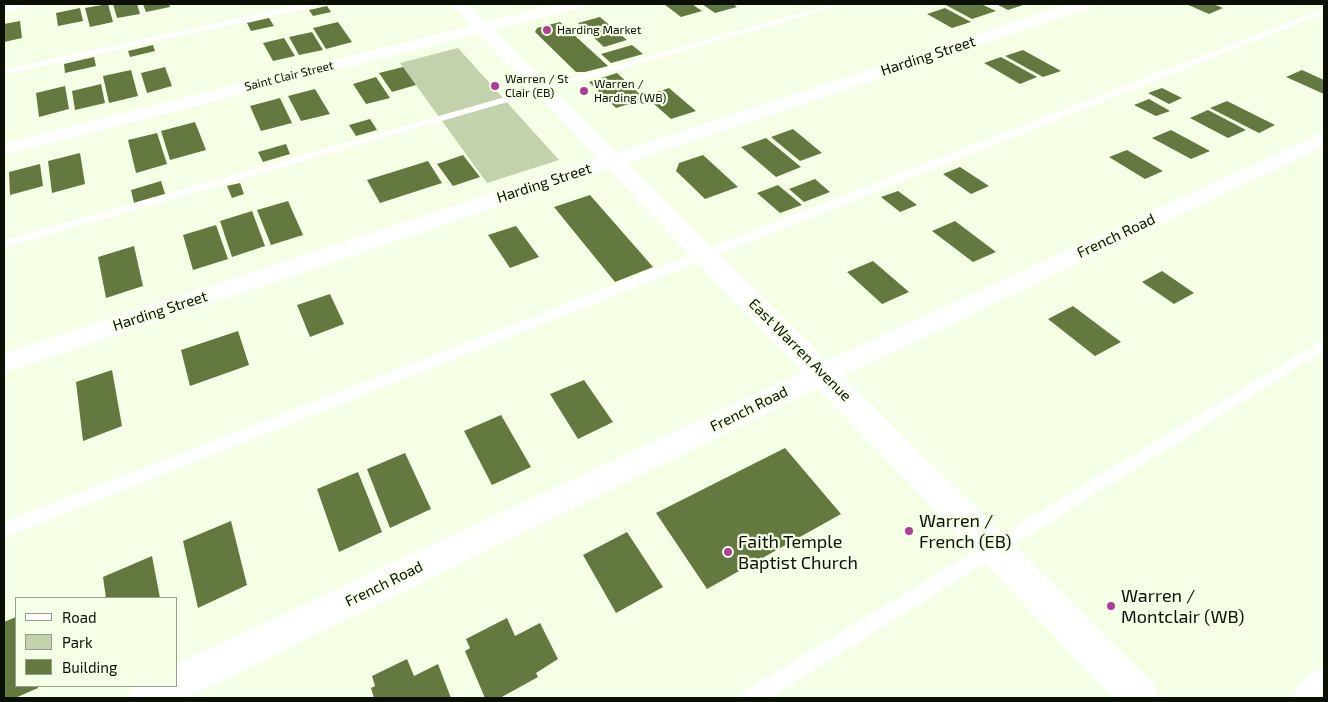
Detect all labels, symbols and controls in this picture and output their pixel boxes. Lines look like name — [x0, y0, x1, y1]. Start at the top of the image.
place label: Harding Market — [557, 23, 641, 37]
marker: Harding Market — [541, 24, 553, 36]
street label: Harding Street — [878, 32, 978, 80]
street label: Saint Clair Street — [243, 58, 335, 94]
place label: Warren / St Clair (EB) — [505, 72, 568, 100]
place label: Warren / Harding (WB) — [594, 77, 666, 105]
marker: Warren / St Clair (EB) — [489, 80, 501, 92]
marker: Warren / Harding (WB) — [578, 85, 590, 97]
street label: Harding Street — [494, 159, 594, 207]
street label: French Road — [1074, 210, 1158, 262]
street label: Harding Street — [110, 287, 210, 335]
street label: East Warren Avenue — [745, 295, 855, 405]
street label: French Road — [707, 382, 791, 436]
place label: Warren / French (EB) — [919, 510, 1012, 552]
marker: Warren / French (EB) — [903, 525, 915, 537]
place label: Faith Temple Baptist Church — [738, 531, 858, 574]
marker: Faith Temple Baptist Church — [722, 546, 734, 558]
street label: French Road — [342, 557, 426, 611]
place label: Warren / Montclair (WB) — [1121, 585, 1244, 628]
legend — [15, 597, 178, 687]
marker: Warren / Montclair (WB) — [1105, 600, 1117, 612]
text: Road — [62, 608, 97, 626]
text: Park — [62, 633, 93, 651]
text: Building — [62, 658, 117, 676]

